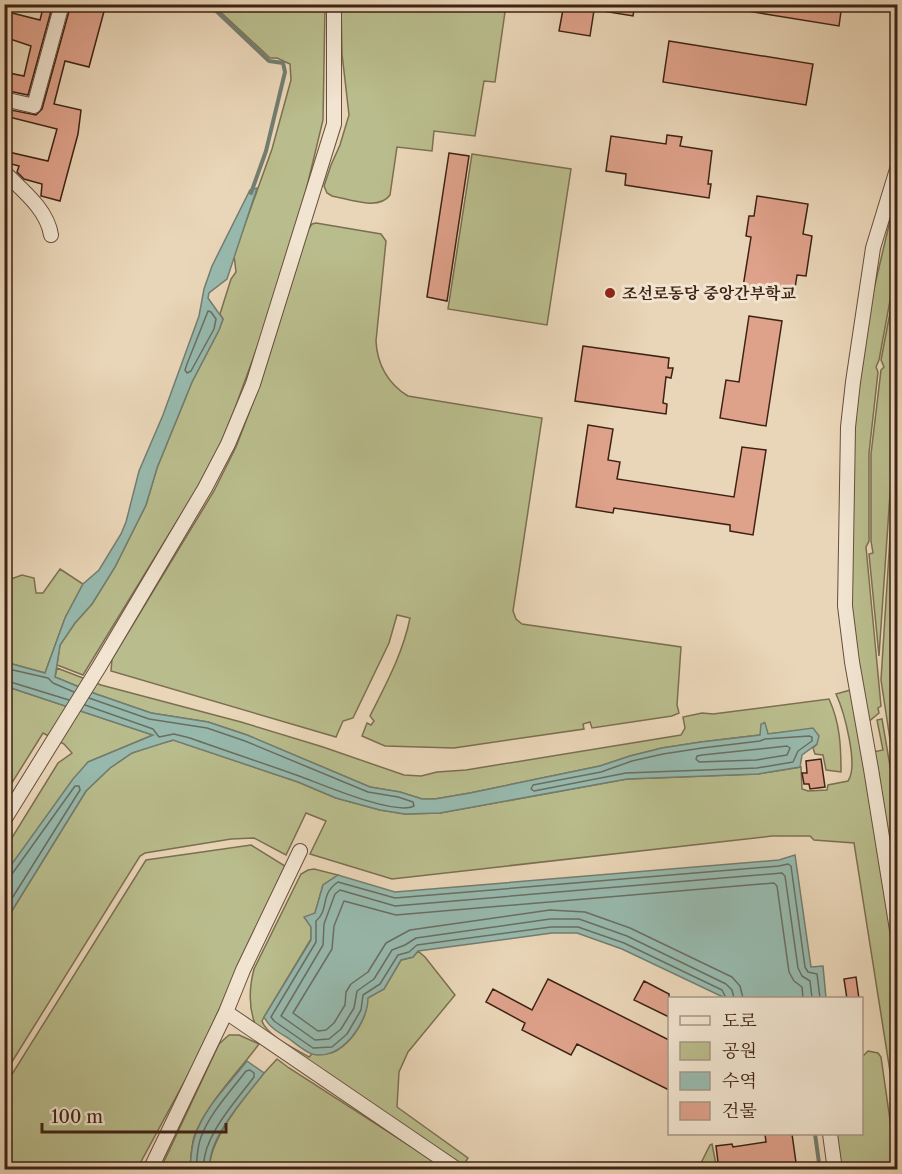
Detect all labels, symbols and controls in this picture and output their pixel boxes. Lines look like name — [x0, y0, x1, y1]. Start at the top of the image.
place label: 조선로동당 중앙간부학교 — [622, 283, 797, 303]
marker: 조선로동당 중앙간부학교 — [603, 286, 617, 300]
legend — [668, 997, 863, 1135]
text: 도로 — [722, 1010, 757, 1032]
text: 공원 — [722, 1040, 757, 1062]
text: 수역 — [722, 1070, 757, 1092]
scale bar — [42, 1096, 226, 1134]
text: 건물 — [722, 1100, 757, 1122]
text: 100 m — [51, 1106, 103, 1128]

